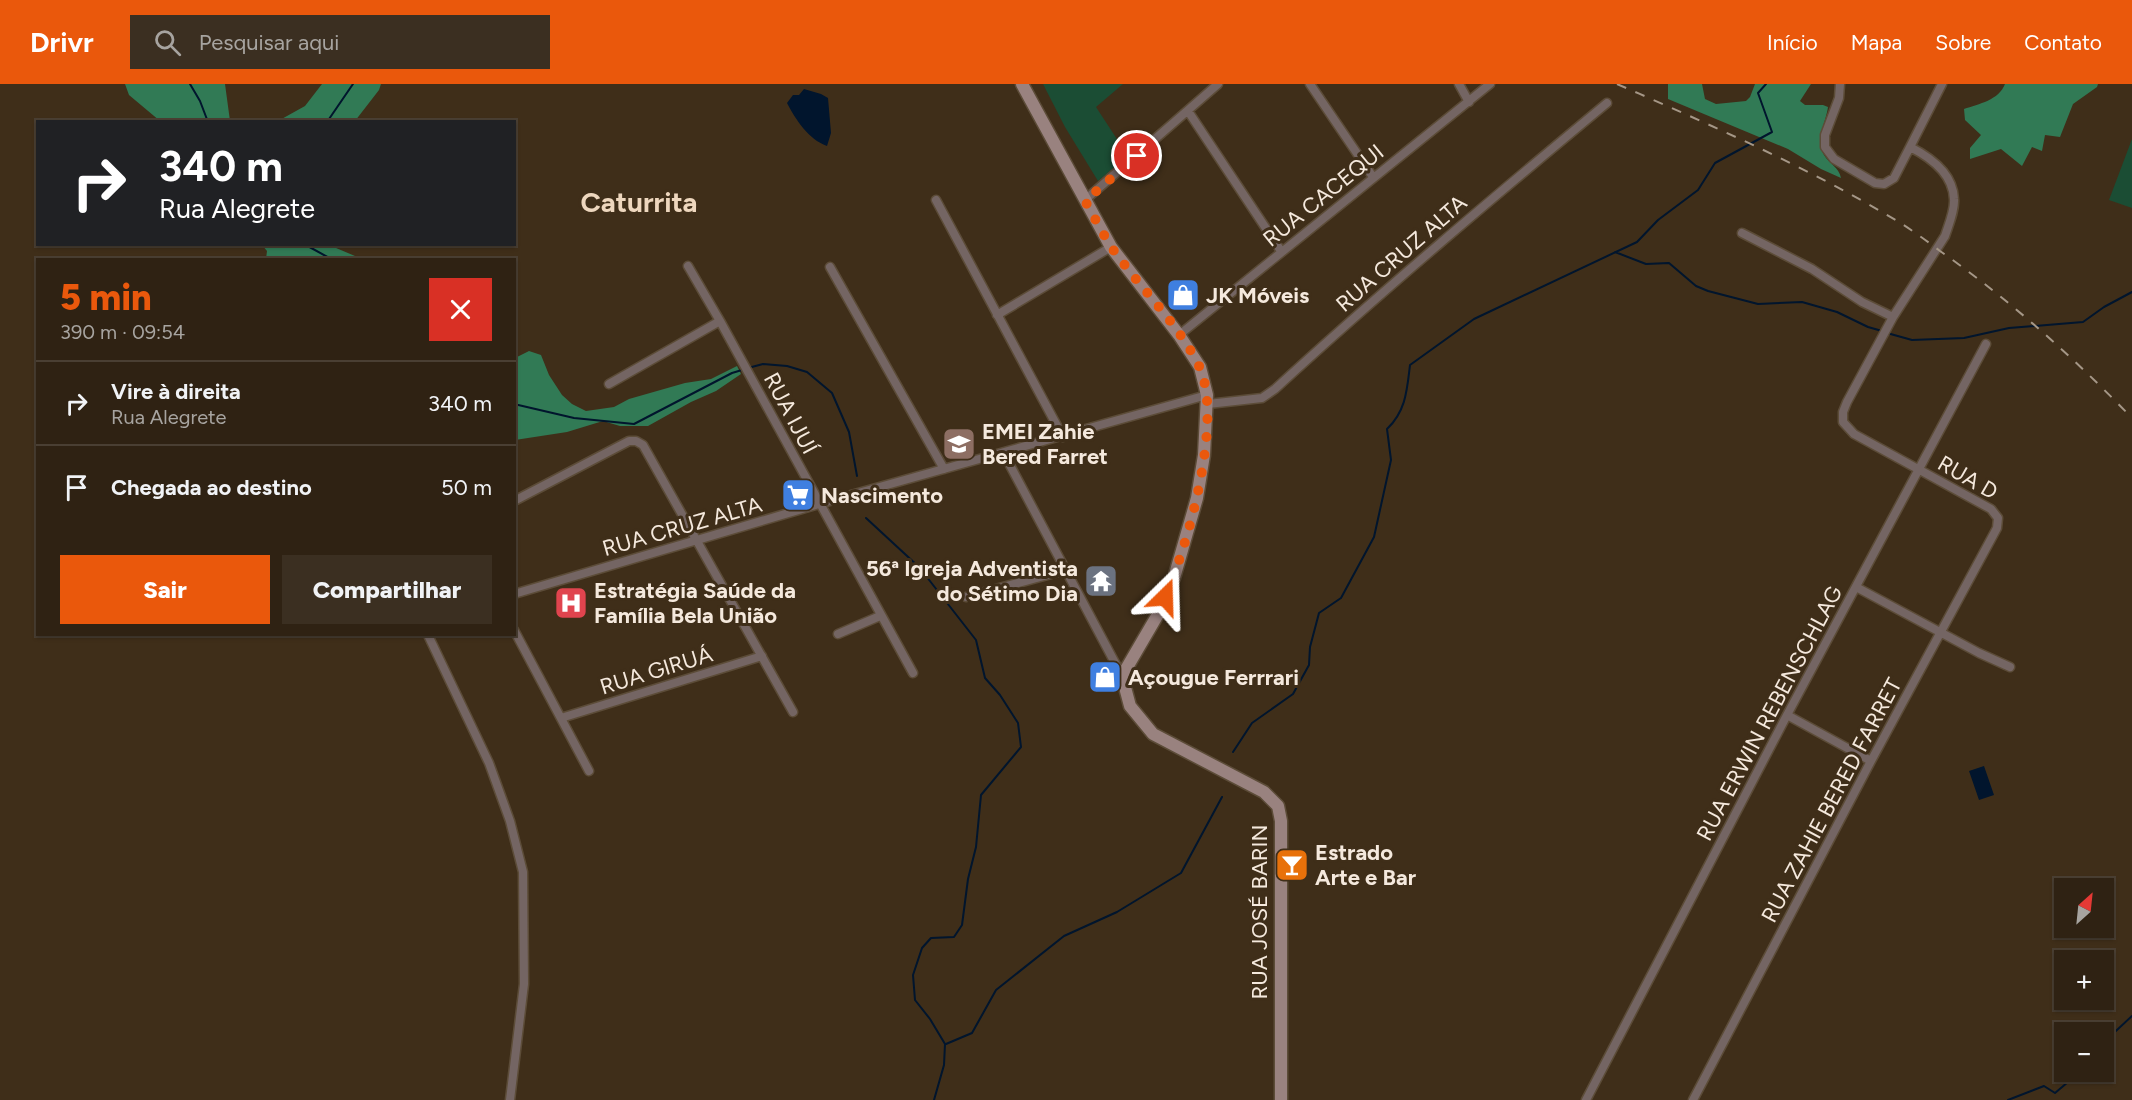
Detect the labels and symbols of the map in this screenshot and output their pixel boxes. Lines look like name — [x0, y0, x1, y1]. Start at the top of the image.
pin — [1111, 130, 1162, 181]
street label: RUA CACEQUI — [1258, 138, 1389, 252]
district label: Caturrita — [581, 185, 697, 219]
street label: RUA CRUZ ALTA — [1330, 189, 1472, 318]
shop icon: JK Móveis — [1165, 277, 1201, 313]
place label: JK Móveis — [1206, 282, 1309, 309]
street label: RUA IJUÍ — [758, 368, 824, 460]
place label: EMEI Zahie Bered Farret — [982, 418, 1108, 470]
school or university icon: EMEI Zahie Bered Farret — [941, 426, 977, 462]
street label: RUA D — [1933, 450, 2003, 505]
supermarket icon: Nascimento — [780, 477, 816, 513]
place label: Nascimento — [821, 482, 943, 509]
street label: RUA CRUZ ALTA — [599, 491, 765, 562]
place label: 56ª Igreja Adventista do Sétimo Dia — [866, 555, 1078, 607]
temple icon: 56ª Igreja Adventista do Sétimo Dia — [1083, 563, 1119, 599]
position arrow — [1133, 565, 1197, 629]
place label: Estratégia Saúde da Família Bela União — [594, 577, 796, 629]
street label: RUA ERWIN REBENSCHLAG — [1691, 581, 1848, 845]
hospital icon: Estratégia Saúde da Família Bela União — [553, 585, 589, 621]
street label: RUA GIRUÁ — [597, 641, 716, 700]
shop icon: Açougue Ferrrari — [1087, 659, 1123, 695]
place label: Açougue Ferrrari — [1128, 664, 1299, 691]
street label: RUA ZAHIE BERED FARRET — [1755, 673, 1907, 927]
street label: RUA JOSÉ BARIN — [1246, 824, 1273, 1000]
place label: Estrado Arte e Bar — [1315, 839, 1417, 891]
bar icon: Estrado Arte e Bar — [1274, 847, 1310, 883]
north arrow — [2054, 878, 2114, 938]

